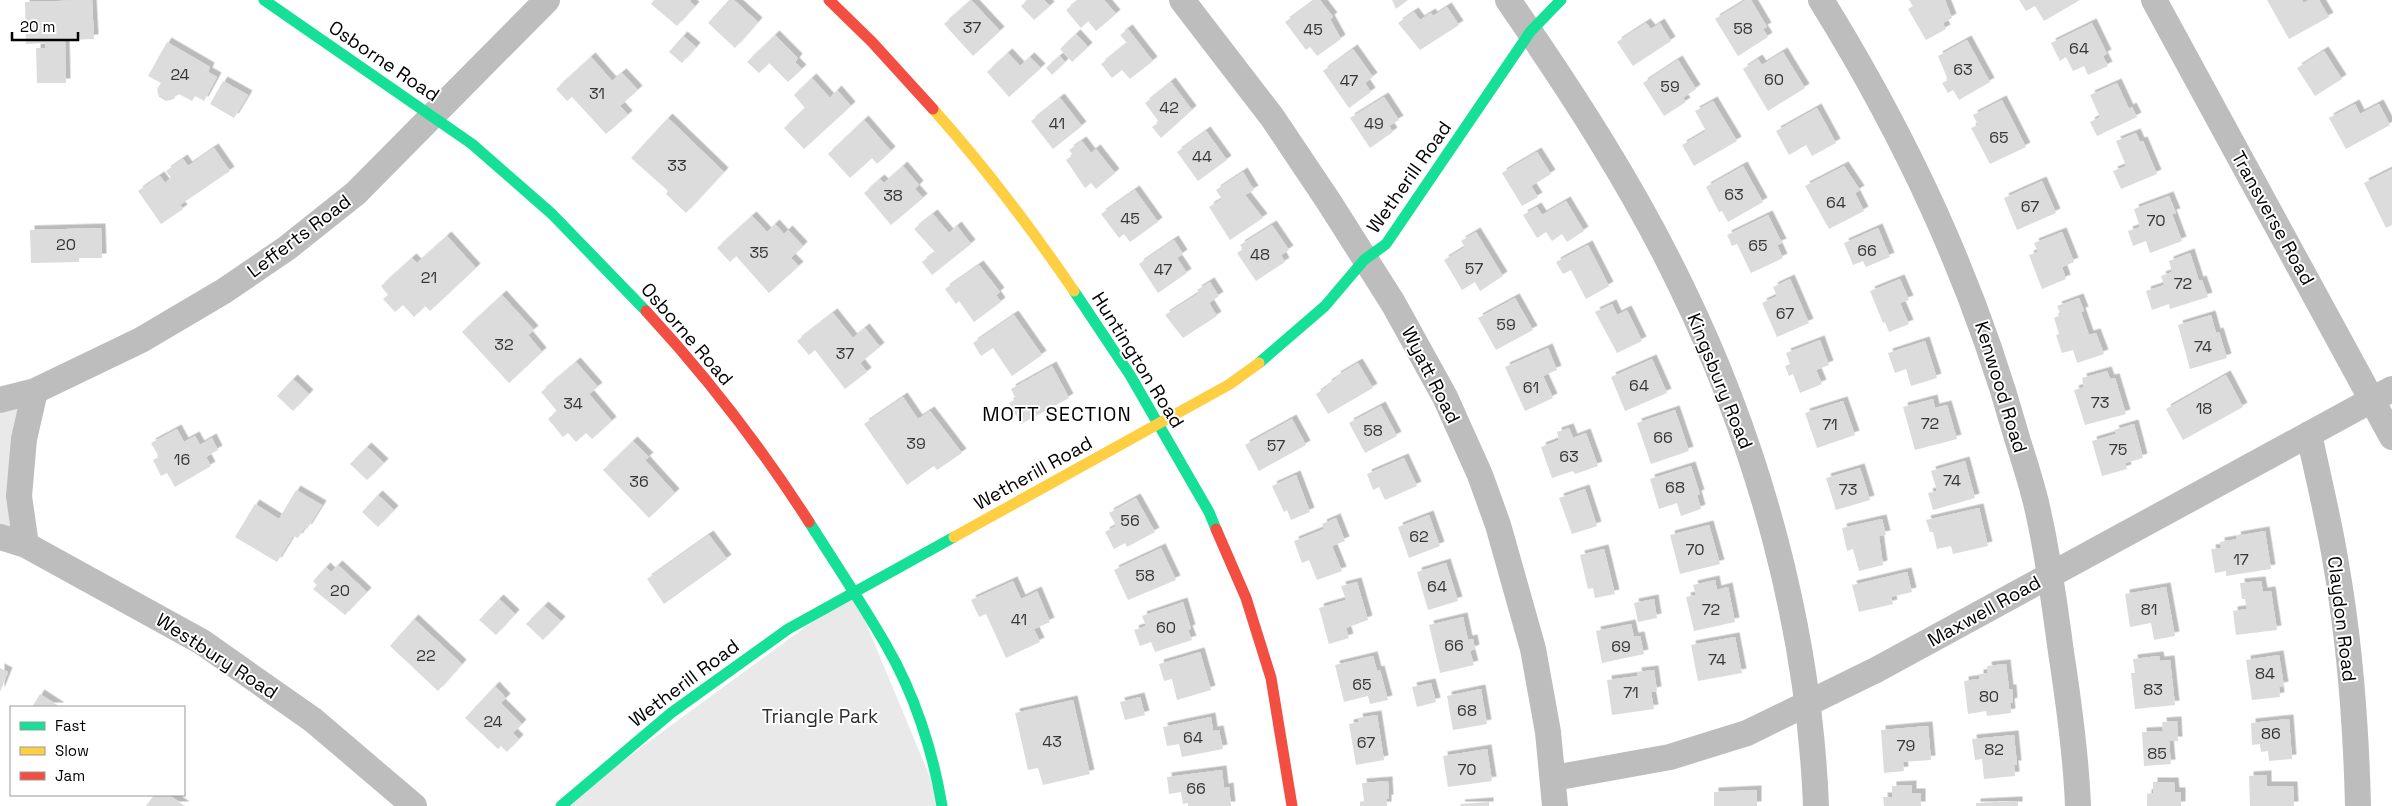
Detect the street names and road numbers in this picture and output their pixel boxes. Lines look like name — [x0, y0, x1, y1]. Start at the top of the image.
street label: Osborne Road — [324, 15, 444, 107]
street label: Wetherill Road — [1361, 116, 1457, 238]
street label: Transverse Road — [2226, 146, 2320, 290]
street label: Lefferts Road — [242, 189, 356, 283]
street label: Osborne Road — [635, 277, 739, 391]
street label: Huntington Road — [1086, 287, 1190, 433]
street label: Kingsbury Road — [1681, 309, 1759, 453]
street label: Kenwood Road — [1969, 318, 2033, 456]
street label: Wyatt Road — [1396, 322, 1466, 428]
street label: Wetherill Road — [969, 430, 1097, 516]
street label: Claydon Road — [2322, 555, 2362, 683]
street label: Maxwell Road — [1923, 570, 2045, 652]
street label: Westbury Road — [151, 607, 283, 705]
street label: Wetherill Road — [624, 633, 744, 733]

